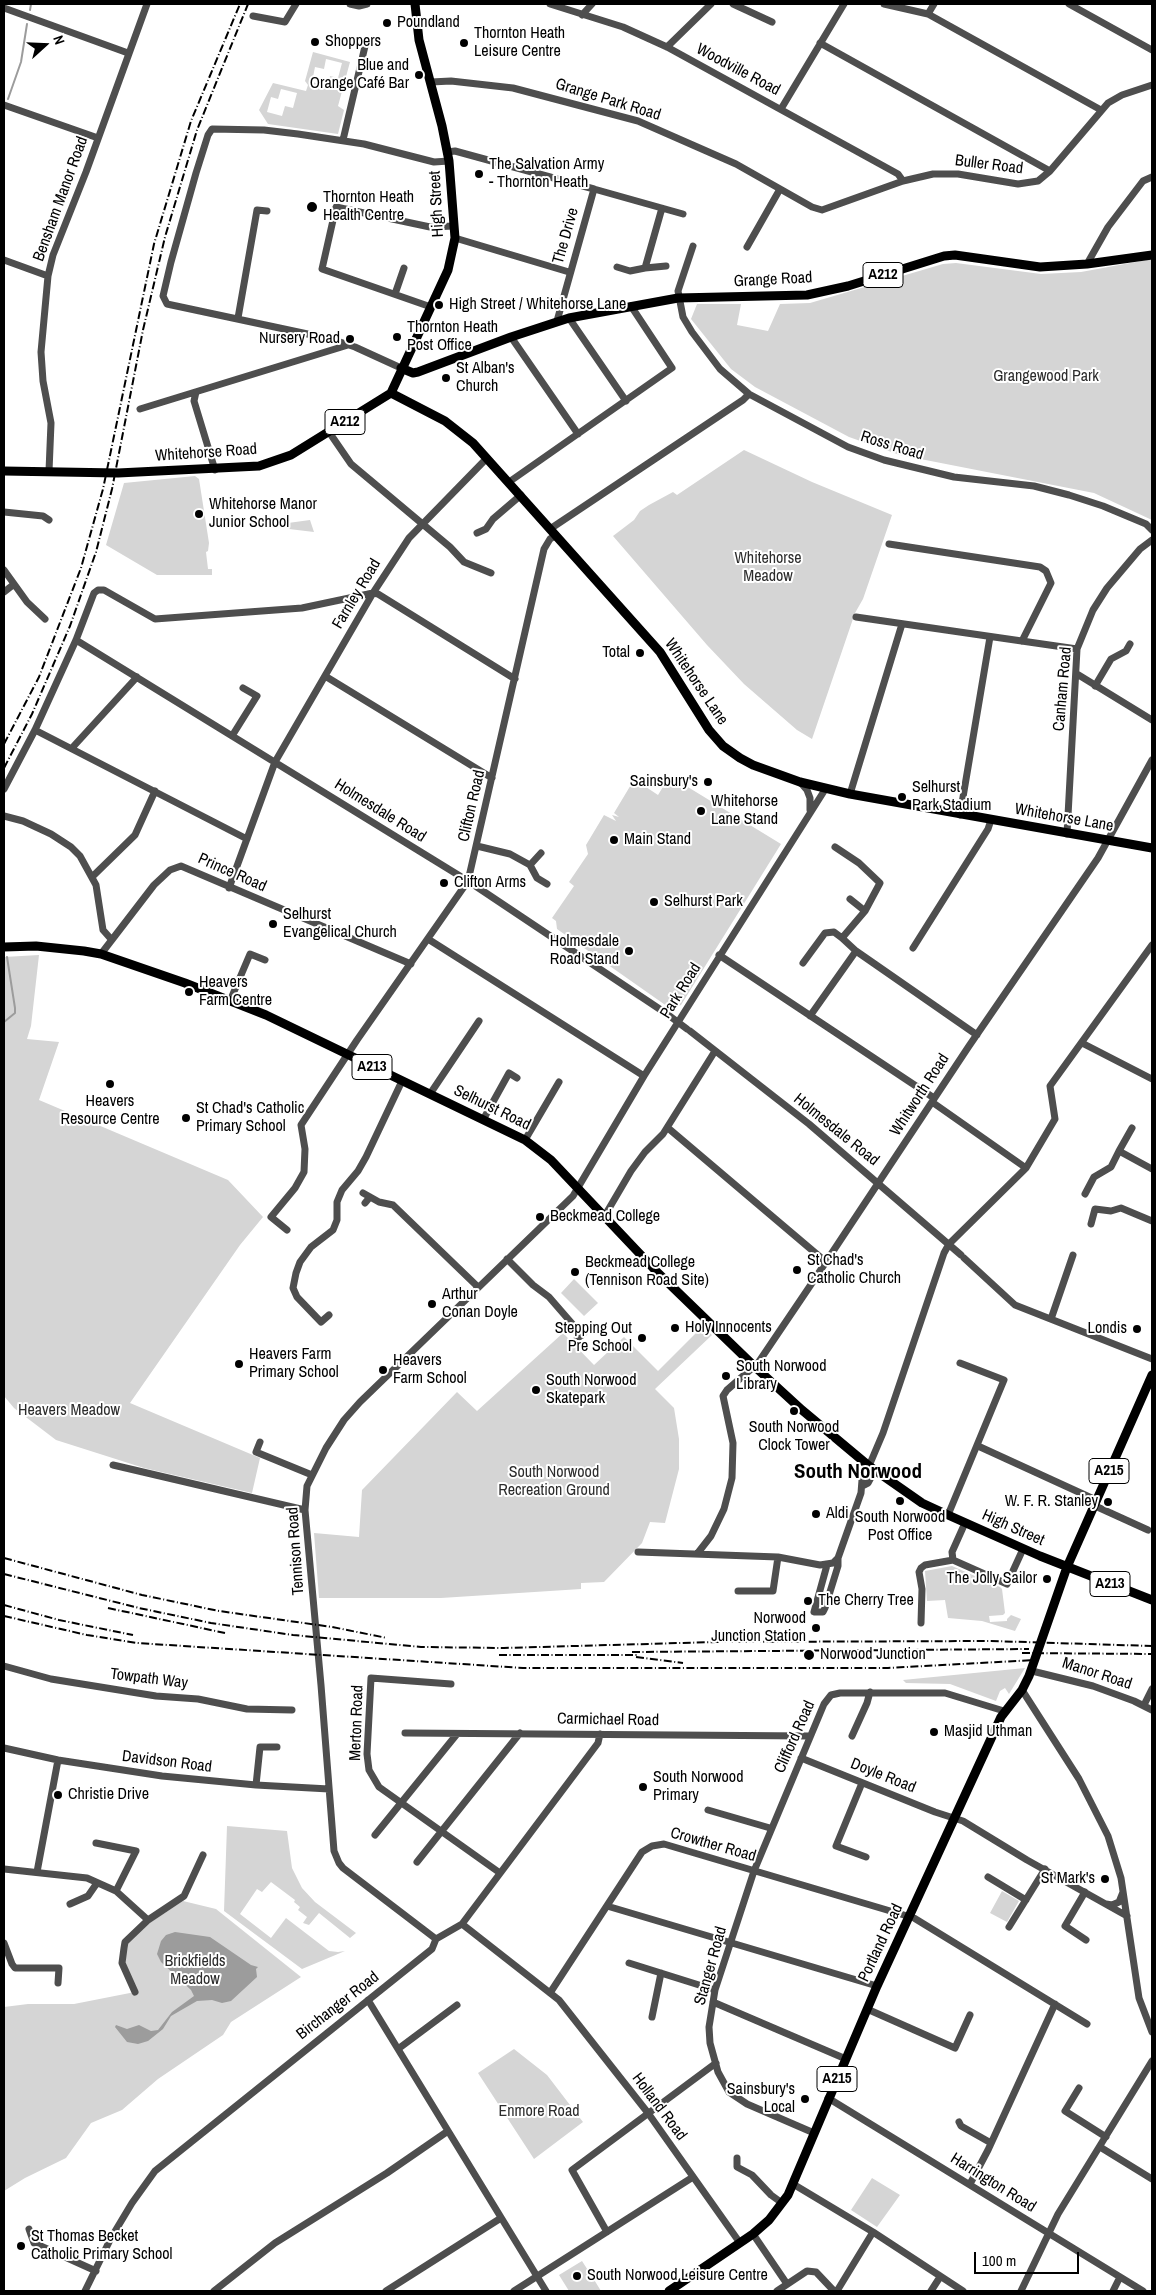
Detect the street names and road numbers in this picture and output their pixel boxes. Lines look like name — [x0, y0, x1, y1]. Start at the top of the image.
street label: Woodville Road — [693, 40, 783, 100]
street label: Grange Park Road — [553, 75, 663, 125]
street label: Bensham Manor Road — [30, 134, 92, 264]
street label: Buller Road — [954, 151, 1024, 179]
street label: High Street — [426, 170, 448, 238]
street label: The Drive — [549, 206, 583, 266]
road number: A212 — [863, 262, 903, 288]
street label: Grange Road — [733, 268, 813, 292]
road number: A212 — [325, 410, 365, 434]
street label: Ross Road — [858, 427, 926, 465]
street label: Whitehorse Road — [154, 440, 258, 466]
street label: Farnley Road — [329, 556, 385, 632]
street label: Whitehorse Lane — [660, 635, 732, 729]
street label: Canham Road — [1050, 646, 1076, 732]
street label: Clifton Road — [454, 768, 490, 844]
street label: Holmesdale Road — [331, 775, 429, 847]
street label: Whitehorse Lane — [1013, 800, 1115, 836]
street label: Prince Road — [195, 849, 269, 897]
street label: Park Road — [656, 960, 706, 1022]
street label: Whitworth Road — [886, 1050, 954, 1140]
road number: A213 — [352, 1054, 392, 1080]
street label: Selhurst Road — [450, 1081, 534, 1135]
street label: Holmesdale Road — [789, 1090, 883, 1170]
road number: A215 — [1089, 1458, 1129, 1484]
street label: Tennison Road — [283, 1506, 309, 1596]
street label: High Street — [979, 1506, 1047, 1550]
road number: A213 — [1090, 1572, 1130, 1596]
street label: Manor Road — [1060, 1654, 1134, 1694]
street label: Towpath Way — [109, 1665, 189, 1693]
street label: Merton Road — [346, 1685, 368, 1761]
street label: Clifford Road — [771, 1698, 819, 1776]
street label: Carmichael Road — [557, 1710, 659, 1730]
street label: Davidson Road — [121, 1747, 213, 1777]
street label: Doyle Road — [848, 1754, 918, 1798]
street label: Crowther Road — [668, 1824, 758, 1866]
street label: Portland Road — [855, 1901, 907, 1985]
street label: Stanger Road — [691, 1924, 731, 2008]
street label: Birchanger Road — [293, 1968, 383, 2044]
road number: A215 — [817, 2066, 857, 2092]
street label: Holland Road — [627, 2069, 691, 2145]
street label: Harrington Road — [947, 2149, 1039, 2217]

